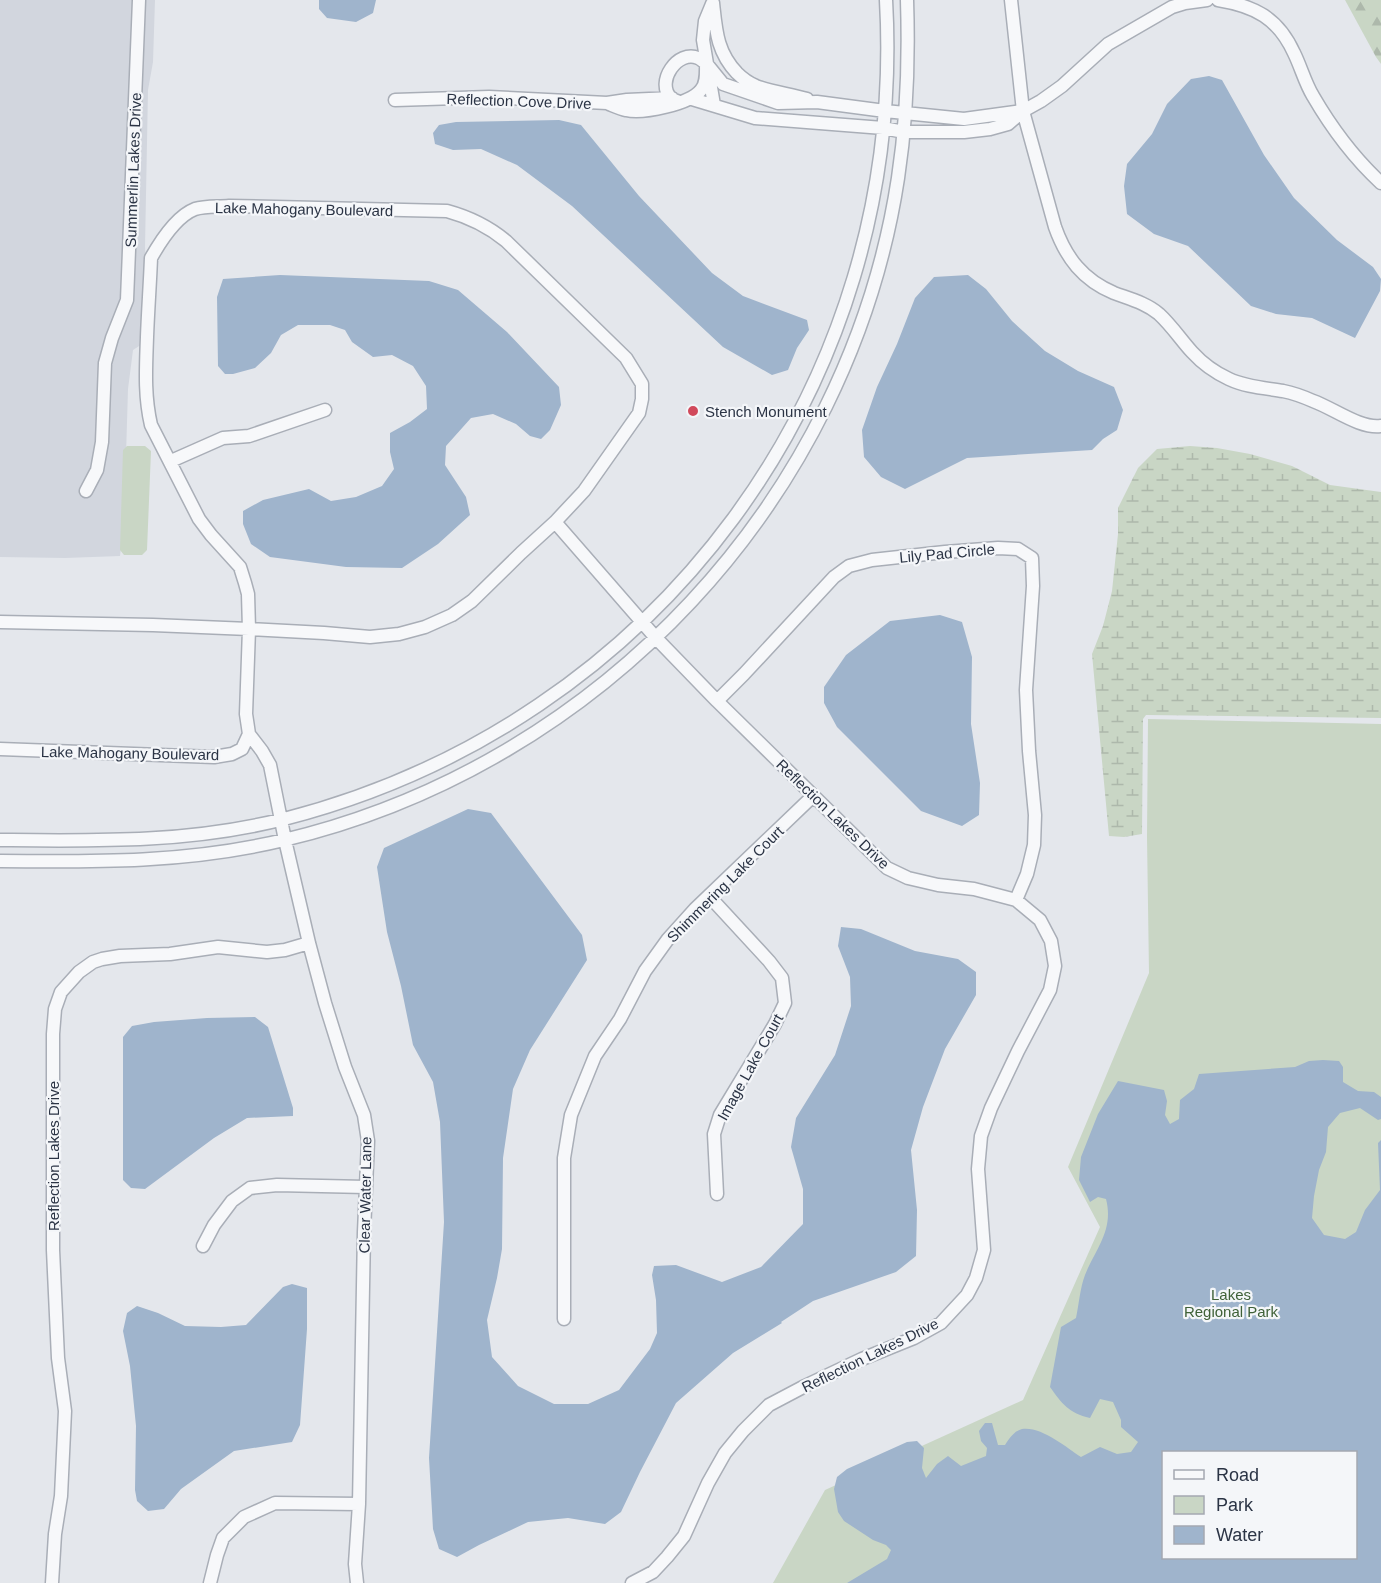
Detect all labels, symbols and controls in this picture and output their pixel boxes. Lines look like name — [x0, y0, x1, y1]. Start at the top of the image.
street label: Reflection Cove Drive — [446, 90, 592, 112]
street label: Summerlin Lakes Drive — [122, 92, 144, 248]
street label: Lake Mahogany Boulevard — [215, 199, 393, 219]
place label: Stench Monument — [705, 403, 828, 420]
marker: Stench Monument — [686, 404, 700, 418]
street label: Lily Pad Circle — [899, 540, 995, 566]
street label: Lake Mahogany Boulevard — [41, 743, 219, 763]
street label: Reflection Lakes Drive — [773, 756, 893, 872]
street label: Shimmering Lake Court — [663, 822, 787, 946]
street label: Image Lake Court — [714, 1010, 787, 1123]
street label: Reflection Lakes Drive — [45, 1081, 62, 1231]
street label: Clear Water Lane — [355, 1136, 375, 1254]
park label: Lakes Regional Park — [1184, 1286, 1279, 1320]
street label: Reflection Lakes Drive — [799, 1314, 941, 1396]
legend — [1162, 1451, 1357, 1559]
text: Road — [1216, 1465, 1259, 1485]
text: Park — [1216, 1495, 1254, 1515]
text: Water — [1216, 1525, 1263, 1545]

